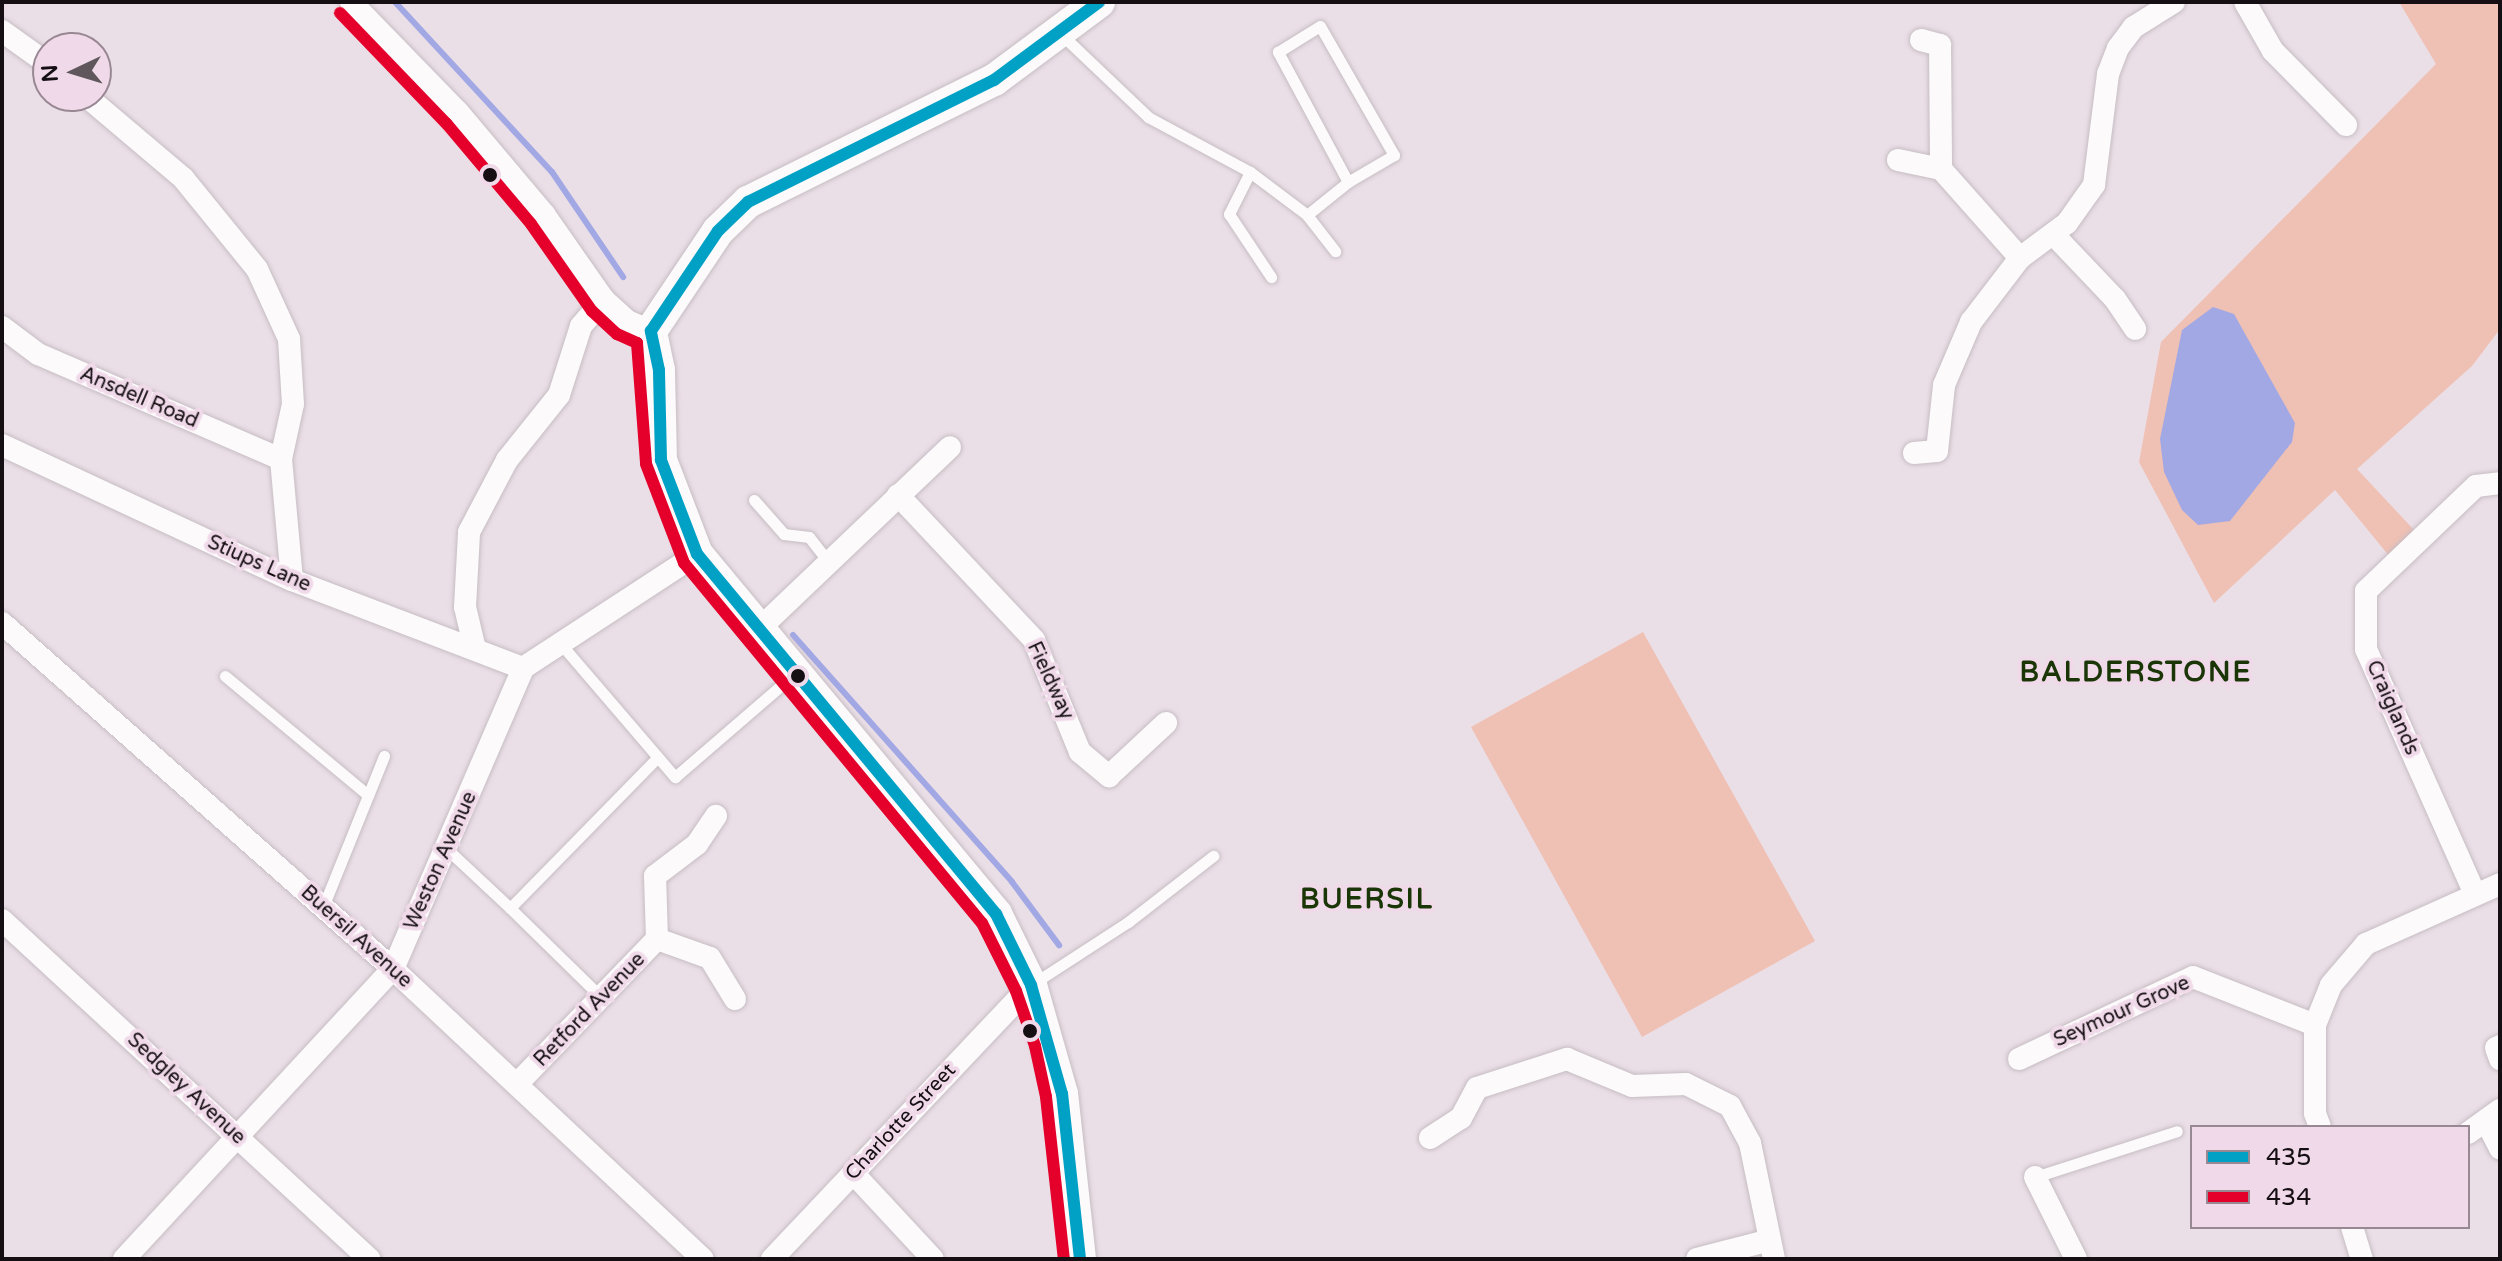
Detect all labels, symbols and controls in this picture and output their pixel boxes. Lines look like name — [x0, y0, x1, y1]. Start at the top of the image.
north arrow — [32, 32, 112, 112]
text: N — [36, 64, 64, 83]
unlabelled marker — [482, 167, 498, 183]
street label: Ansdell Road — [76, 362, 202, 434]
street label: Stiups Lane — [204, 531, 314, 597]
street label: Fieldway — [1022, 638, 1078, 724]
district label: BALDERSTONE — [2020, 655, 2252, 689]
street label: Craiglands — [2361, 657, 2423, 759]
unlabelled marker — [790, 668, 806, 684]
street label: Weston Avenue — [400, 788, 482, 934]
street label: Buersil Avenue — [295, 881, 417, 993]
district label: BUERSIL — [1300, 882, 1434, 916]
street label: Retford Avenue — [530, 948, 650, 1072]
street label: Seymour Grove — [2050, 971, 2194, 1053]
unlabelled marker — [1022, 1023, 1038, 1039]
street label: Sedgley Avenue — [122, 1028, 250, 1150]
street label: Charlotte Street — [841, 1059, 961, 1185]
legend — [2190, 1125, 2470, 1229]
text: 435 — [2266, 1143, 2311, 1172]
text: 434 — [2266, 1183, 2311, 1212]

